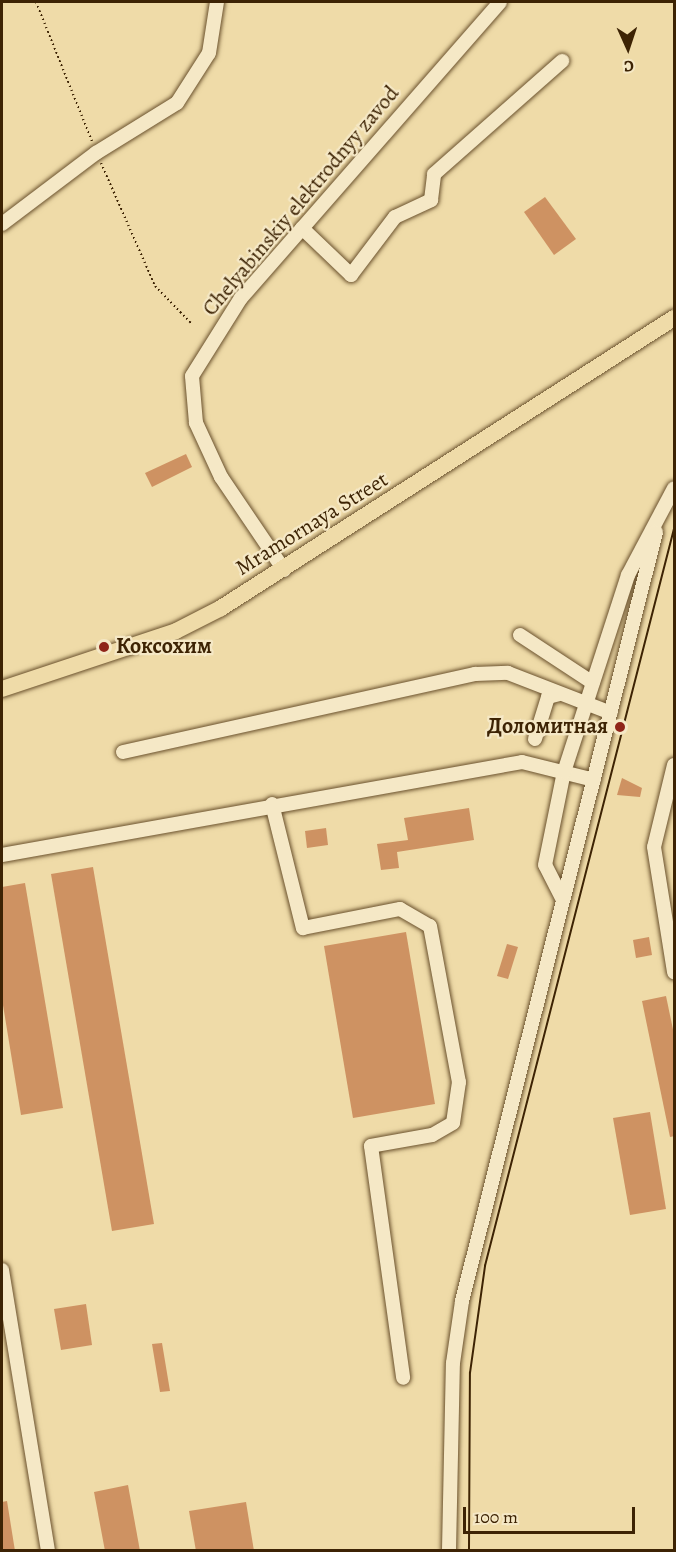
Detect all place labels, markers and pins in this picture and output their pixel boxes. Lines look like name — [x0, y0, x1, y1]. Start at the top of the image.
place label: Коксохим — [116, 634, 212, 660]
marker: Коксохим — [97, 640, 111, 654]
place label: Доломитная — [487, 714, 608, 740]
marker: Доломитная — [613, 720, 627, 734]

